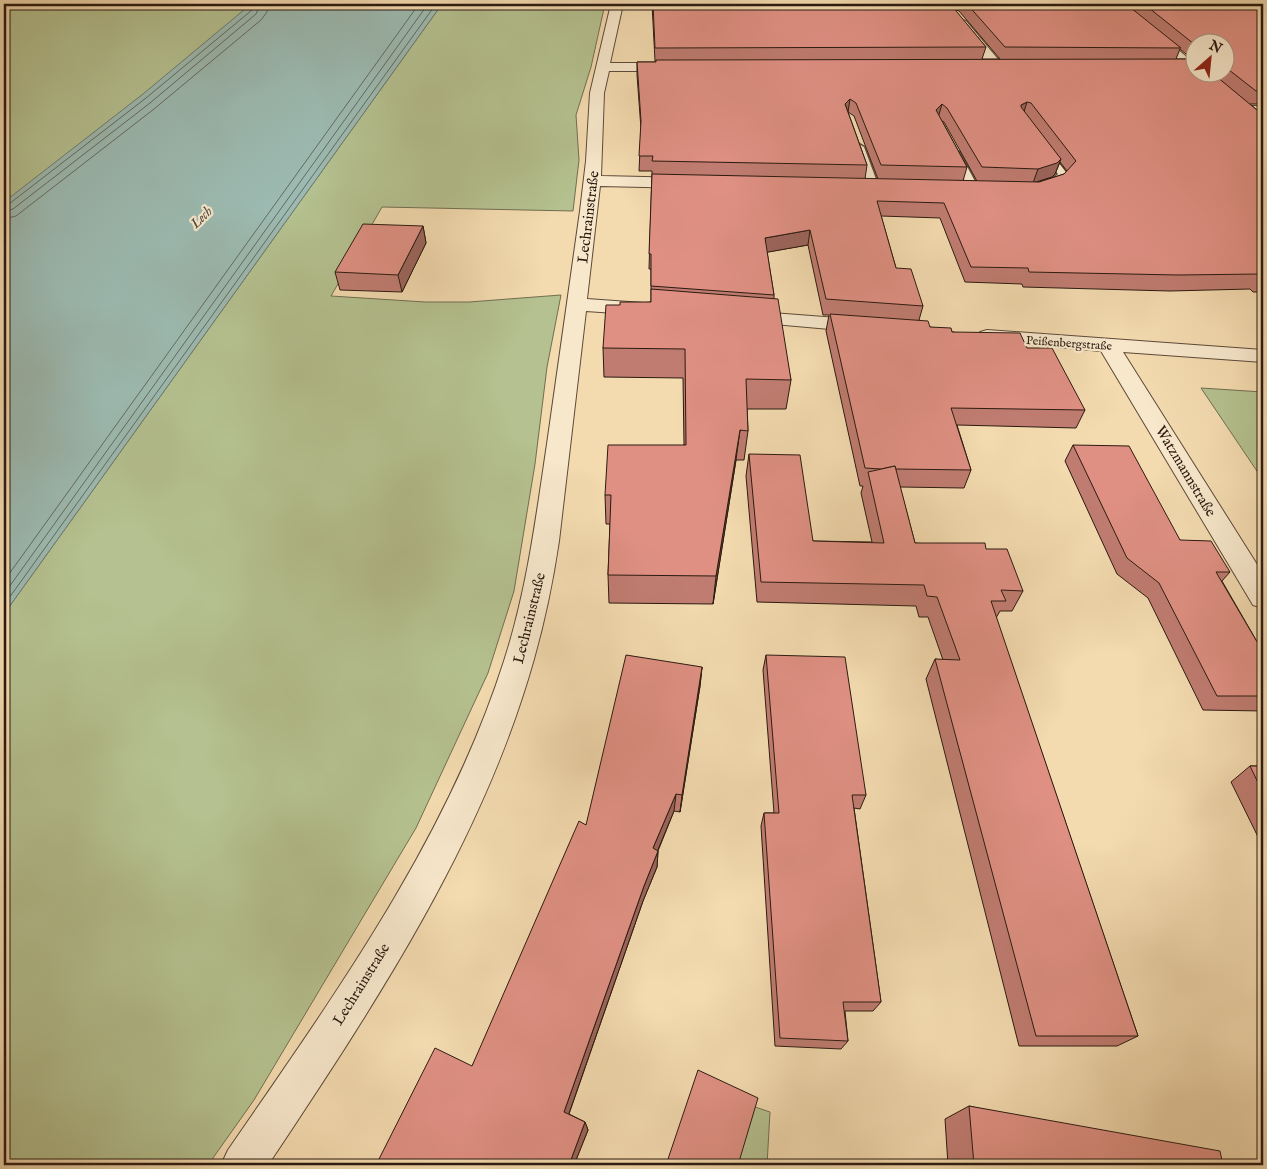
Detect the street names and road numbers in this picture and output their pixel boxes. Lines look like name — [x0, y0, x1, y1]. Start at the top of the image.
street label: Lechrainstraße — [573, 170, 604, 264]
street label: Peißenbergstraße — [1026, 333, 1113, 354]
street label: Watzmannstraße — [1151, 422, 1220, 520]
street label: Lechrainstraße — [509, 571, 550, 666]
street label: Lechrainstraße — [329, 940, 394, 1029]

